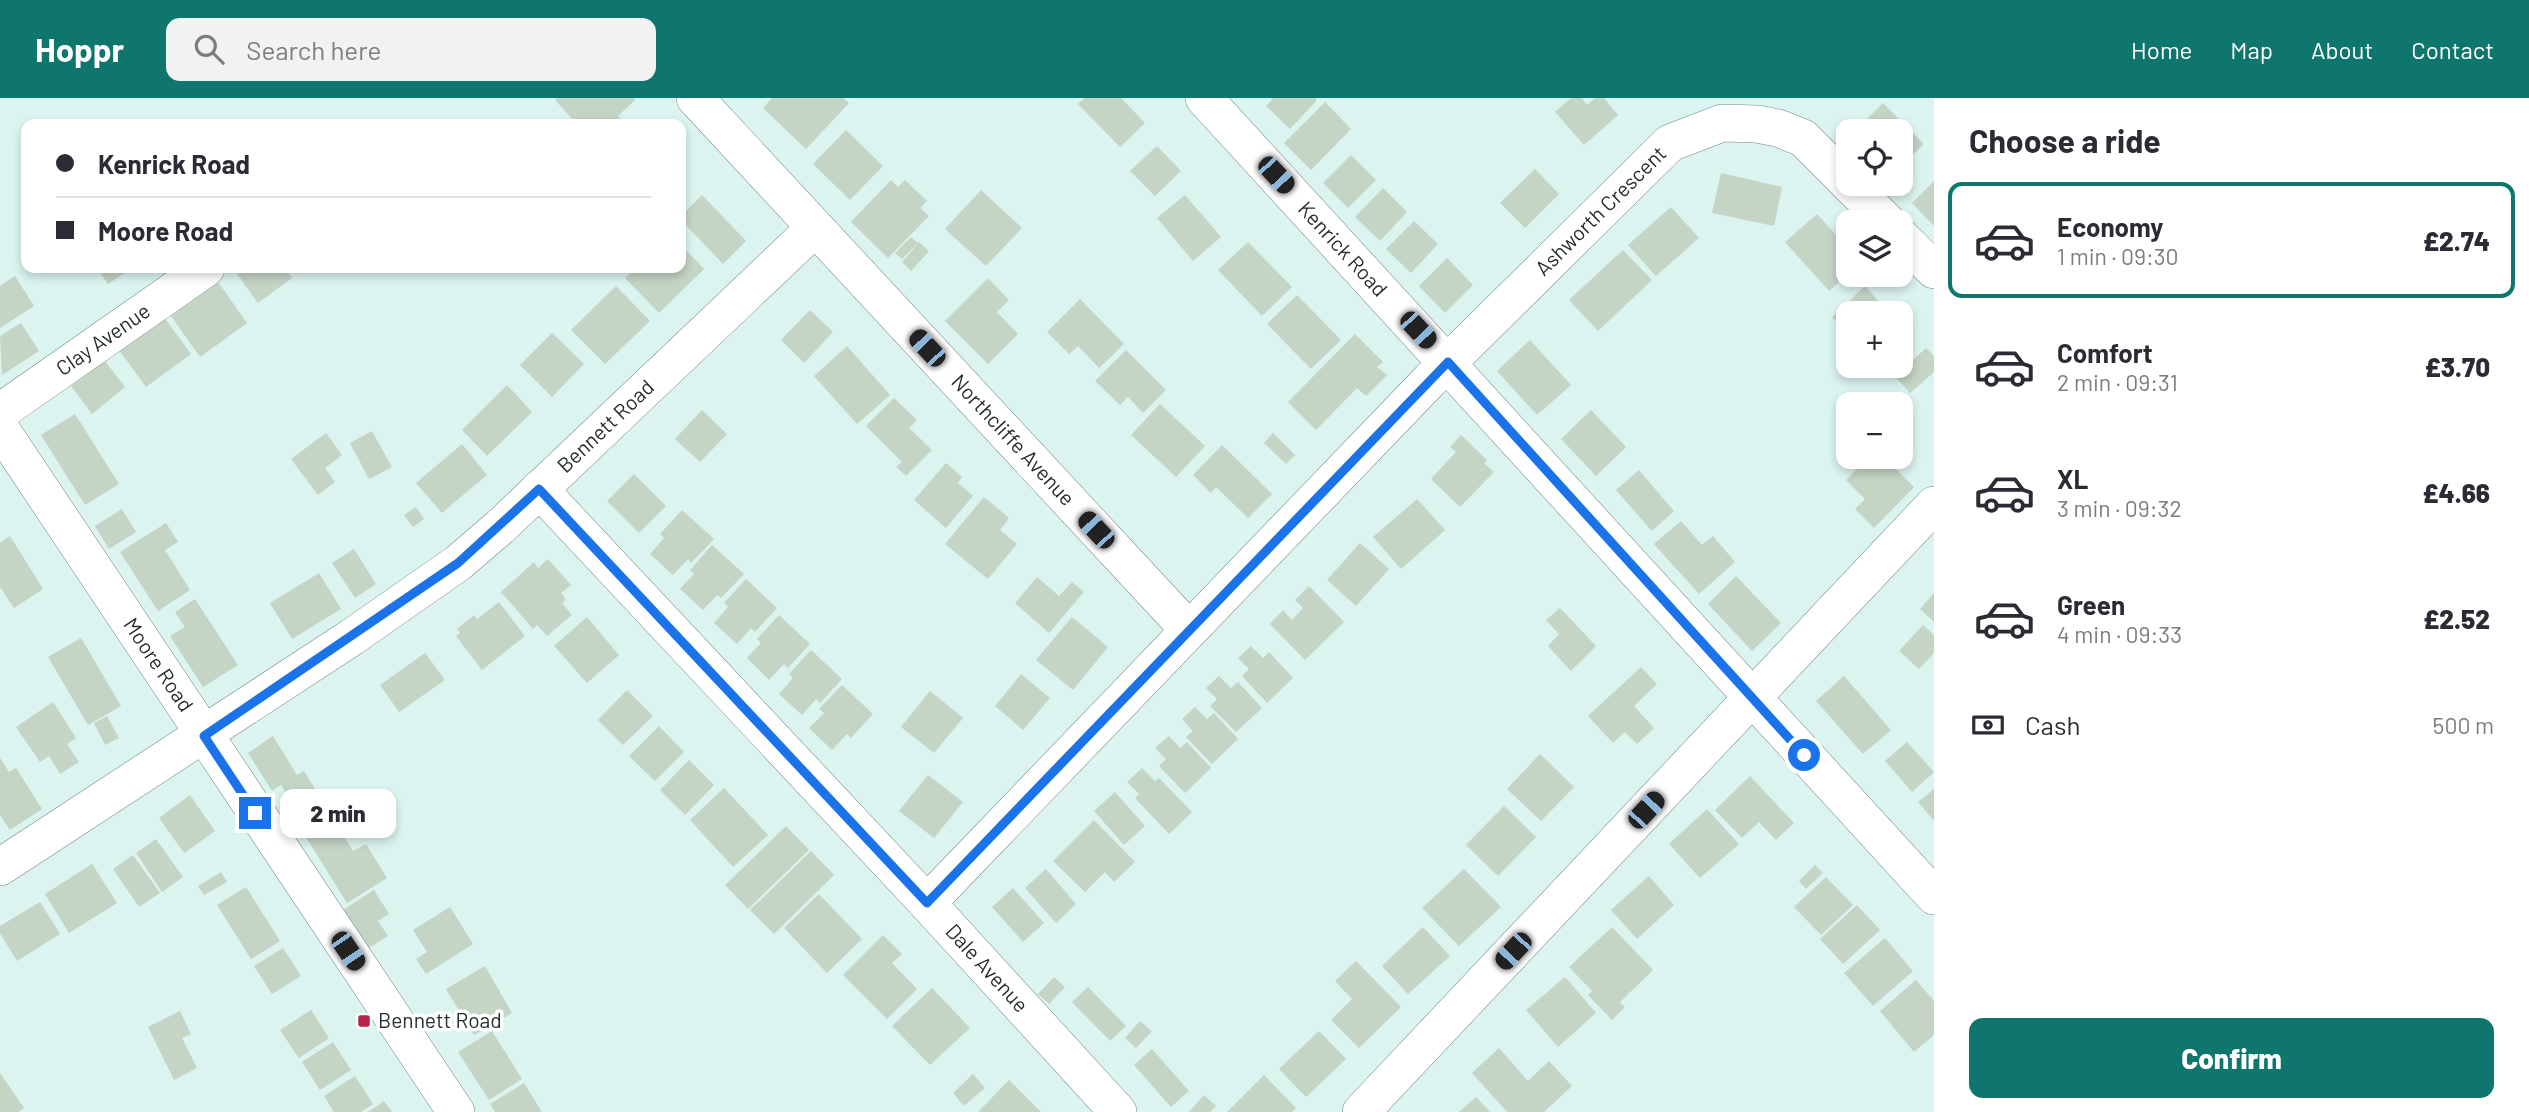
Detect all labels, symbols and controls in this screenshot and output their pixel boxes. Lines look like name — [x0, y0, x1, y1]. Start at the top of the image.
search box — [166, 18, 656, 81]
text: Hoppr — [35, 29, 124, 69]
icon: search — [190, 30, 228, 68]
text: Search here — [246, 34, 381, 65]
text: Home — [2131, 35, 2192, 64]
text: Map — [2230, 35, 2273, 64]
text: About — [2311, 35, 2373, 64]
text: Contact — [2411, 35, 2494, 64]
map controls — [1836, 119, 1913, 469]
button: locate — [1836, 119, 1913, 196]
text: Choose a ride — [1969, 121, 2161, 159]
street label: Ashworth Crescent — [1529, 140, 1671, 280]
text: Kenrick Road — [98, 148, 250, 179]
car — [1254, 152, 1299, 198]
street label: Kenrick Road — [1294, 195, 1393, 301]
icon: car — [1973, 209, 2036, 272]
button: layers — [1836, 210, 1913, 287]
text: Economy — [2057, 211, 2163, 242]
text: Moore Road — [98, 215, 233, 246]
text: £2.74 — [2423, 225, 2490, 256]
text: 1 min · 09:30 — [2057, 242, 2179, 270]
street label: Clay Avenue — [51, 297, 154, 380]
button: + — [1836, 301, 1913, 378]
car — [1396, 307, 1441, 353]
car — [905, 325, 950, 371]
icon: car — [1973, 335, 2036, 398]
text: Comfort — [2057, 337, 2153, 368]
text: £3.70 — [2425, 351, 2490, 382]
street label: Northcliffe Avenue — [947, 368, 1081, 510]
text: 2 min · 09:31 — [2057, 368, 2178, 396]
street label: Bennett Road — [551, 374, 658, 477]
button: − — [1836, 392, 1913, 469]
icon: car — [1973, 461, 2036, 524]
text: XL — [2057, 463, 2088, 494]
text: £4.66 — [2423, 477, 2490, 508]
text: 3 min · 09:32 — [2057, 494, 2182, 522]
car — [1074, 507, 1119, 553]
icon: car — [1973, 587, 2036, 650]
text: Green — [2057, 589, 2125, 620]
text: £2.52 — [2423, 603, 2490, 634]
street label: Moore Road — [119, 613, 200, 716]
text: 4 min · 09:33 — [2057, 620, 2182, 648]
icon: cash — [1969, 706, 2007, 744]
text: Cash — [2025, 709, 2080, 740]
text: 500 m — [2433, 711, 2494, 739]
route start — [1788, 739, 1820, 771]
car — [1624, 787, 1669, 833]
callout: 2 min — [280, 788, 395, 838]
route end — [239, 797, 271, 829]
text: 2 min — [310, 799, 366, 827]
street label: Dale Avenue — [941, 918, 1034, 1017]
car — [328, 928, 369, 974]
car — [1491, 928, 1536, 974]
place label: Bennett Road — [378, 1007, 502, 1032]
marker: Bennett Road — [356, 1013, 372, 1029]
button: Confirm — [1969, 1018, 2494, 1098]

